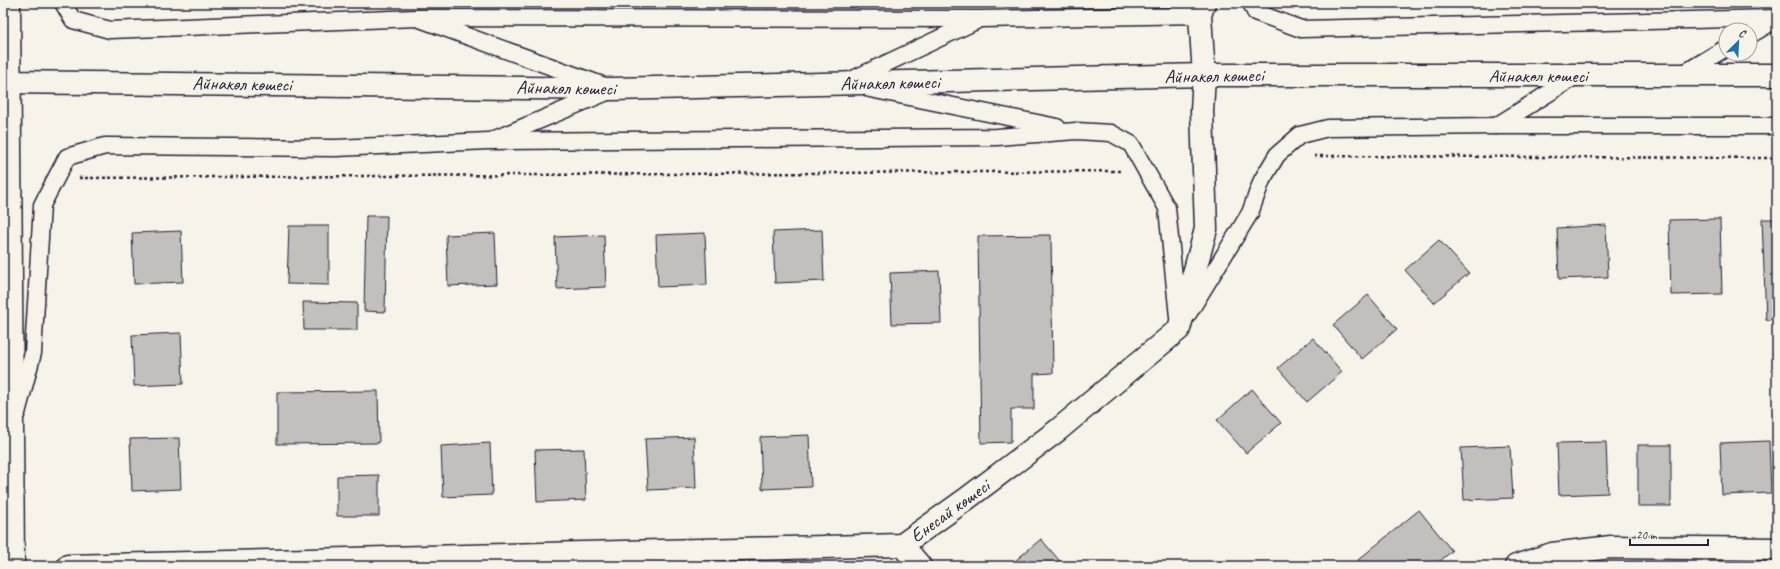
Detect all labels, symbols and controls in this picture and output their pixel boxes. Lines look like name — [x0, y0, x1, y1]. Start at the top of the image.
north arrow — [1718, 22, 1758, 62]
text: С — [1737, 25, 1749, 41]
street label: Айнакөл көшесі — [1164, 63, 1266, 89]
street label: Айнакөл көшесі — [1488, 64, 1590, 88]
street label: Айнакөл көшесі — [840, 70, 942, 96]
street label: Айнакөл көшесі — [192, 71, 294, 97]
street label: Айнакөл көшесі — [516, 75, 618, 101]
street label: Енесай көшесі — [906, 473, 996, 548]
scale bar — [1630, 521, 1708, 547]
text: 20 m — [1636, 527, 1658, 543]

